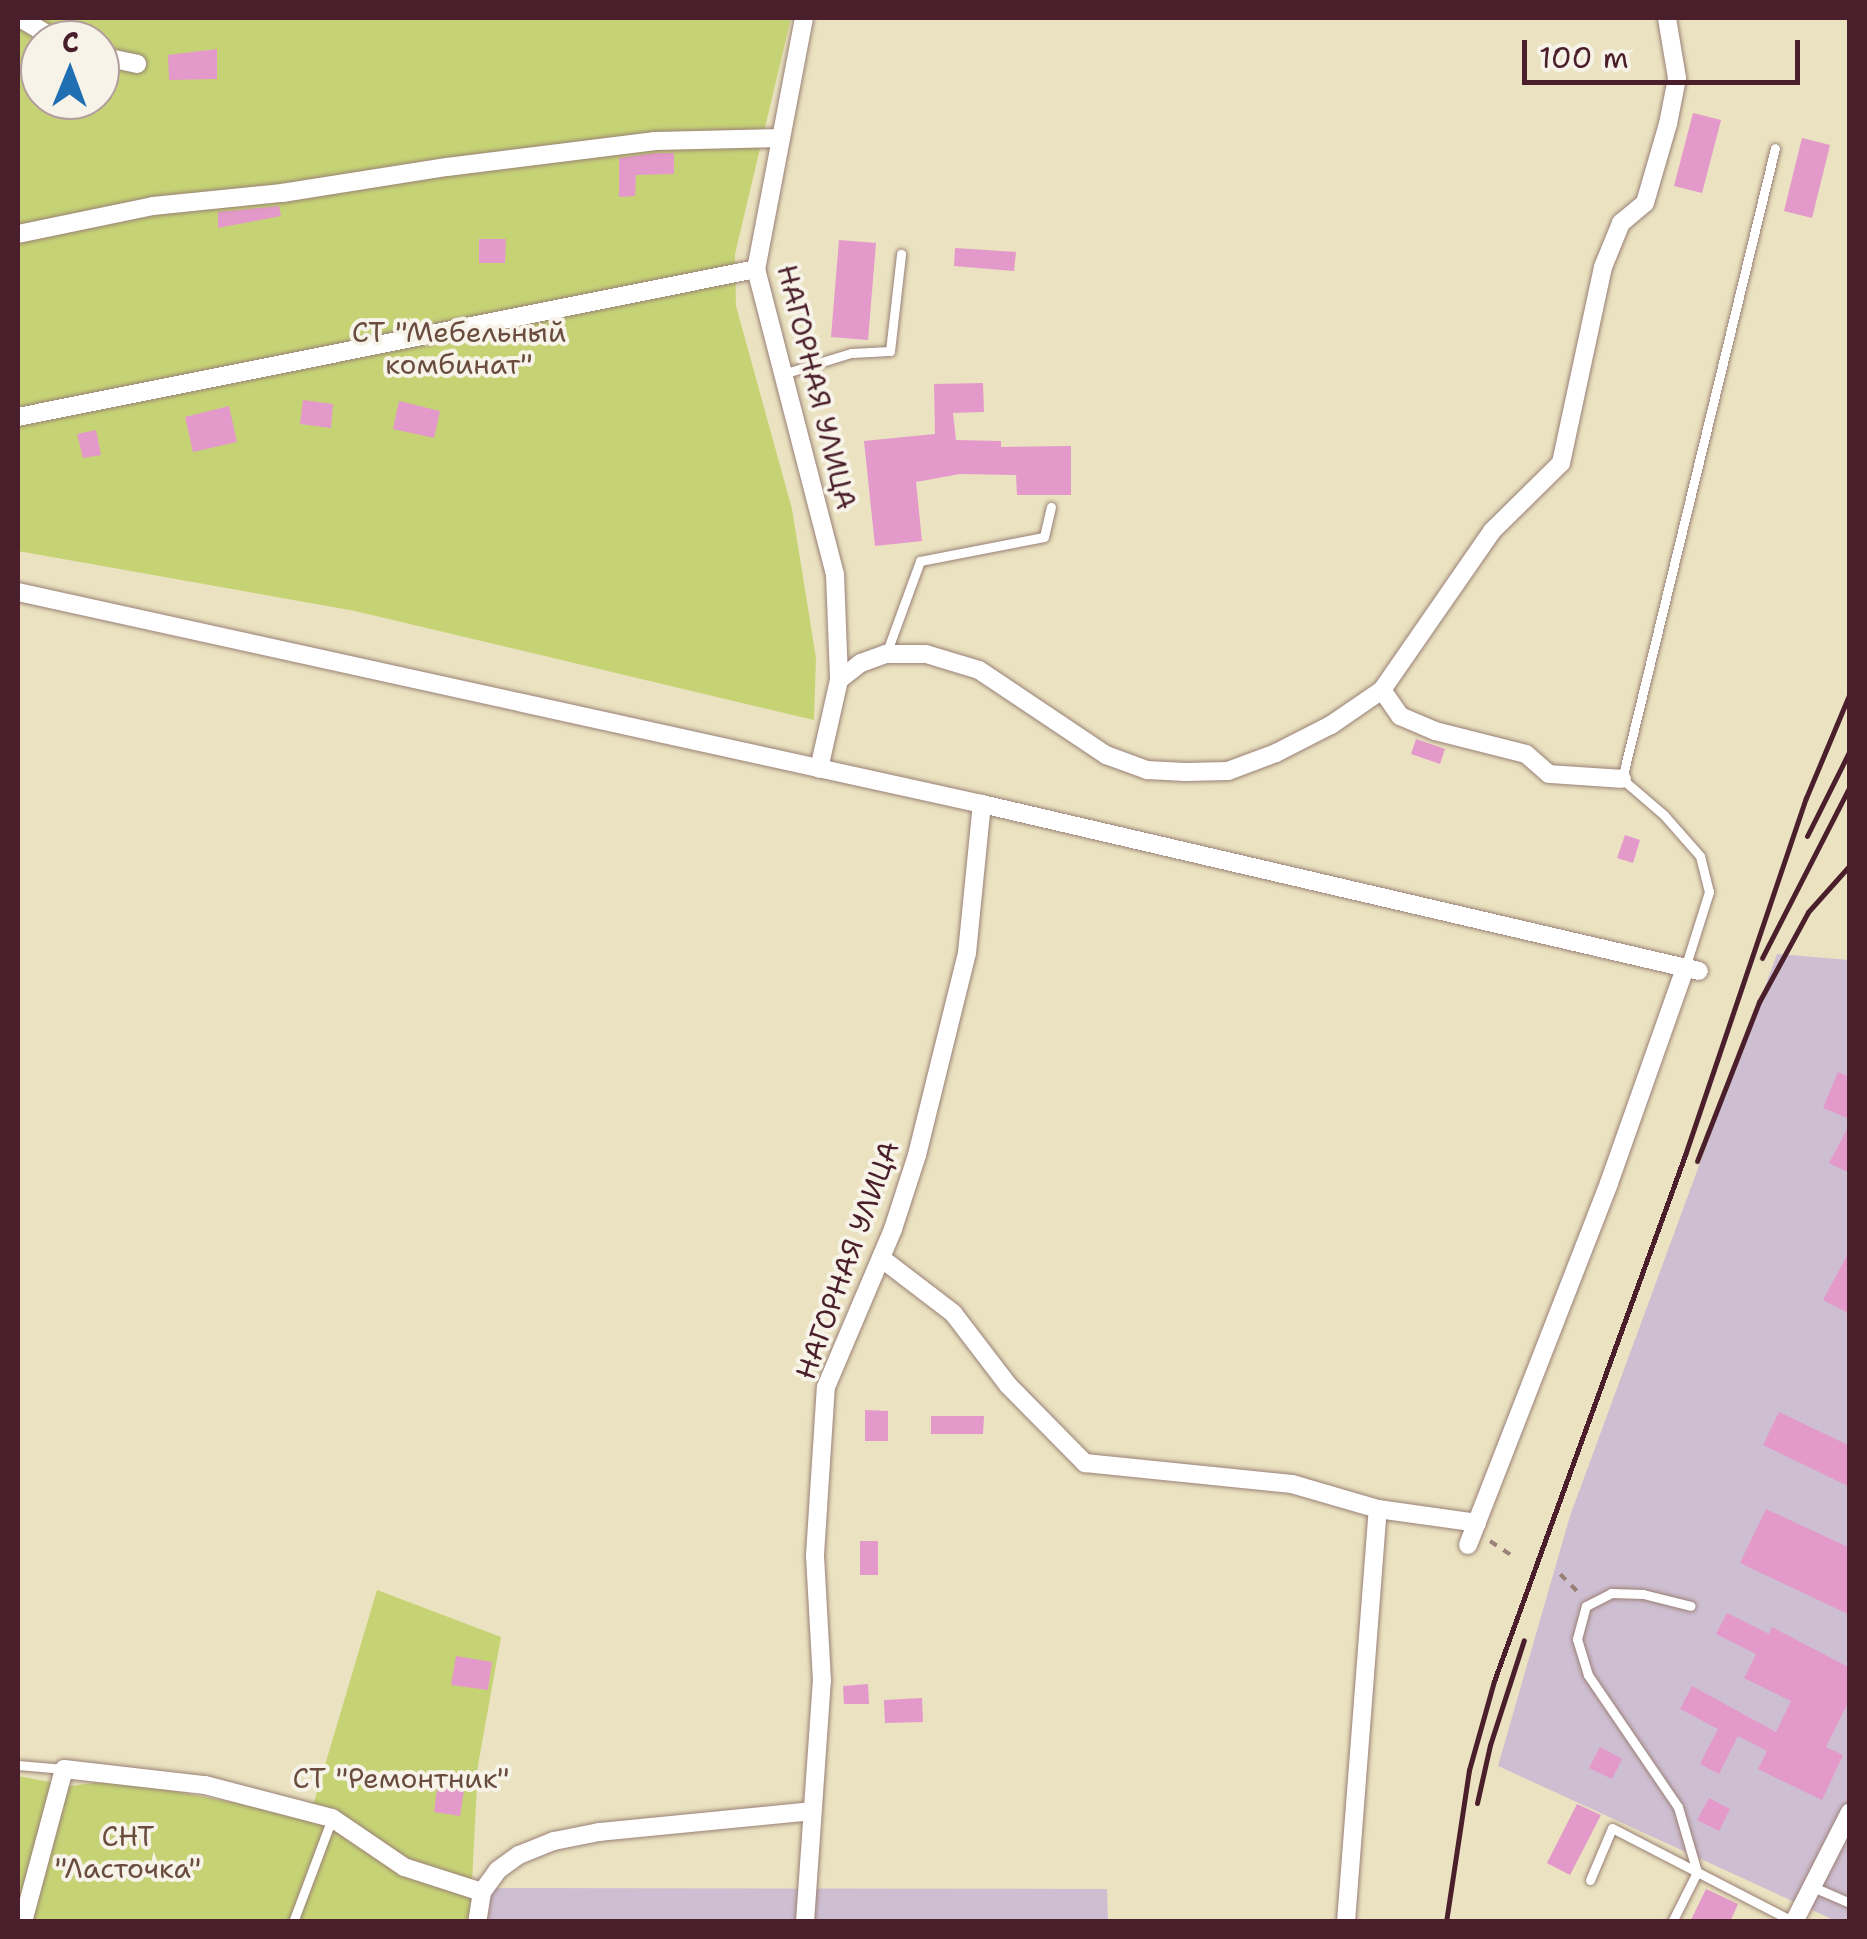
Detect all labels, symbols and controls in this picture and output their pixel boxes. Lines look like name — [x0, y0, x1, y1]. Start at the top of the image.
north arrow — [20, 20, 120, 120]
scale bar — [1527, 20, 1804, 82]
text: С — [62, 23, 79, 61]
text: 100 m — [1539, 37, 1629, 78]
street label: НАГОРНАЯ УЛИЦА — [770, 261, 864, 513]
park label: СТ "Мебельный комбинат" — [352, 315, 566, 381]
street label: НАГОРНАЯ УЛИЦА — [788, 1136, 906, 1384]
park label: СТ "Ремонтник" — [292, 1761, 510, 1795]
park label: СНТ "Ласточка" — [55, 1819, 201, 1885]

